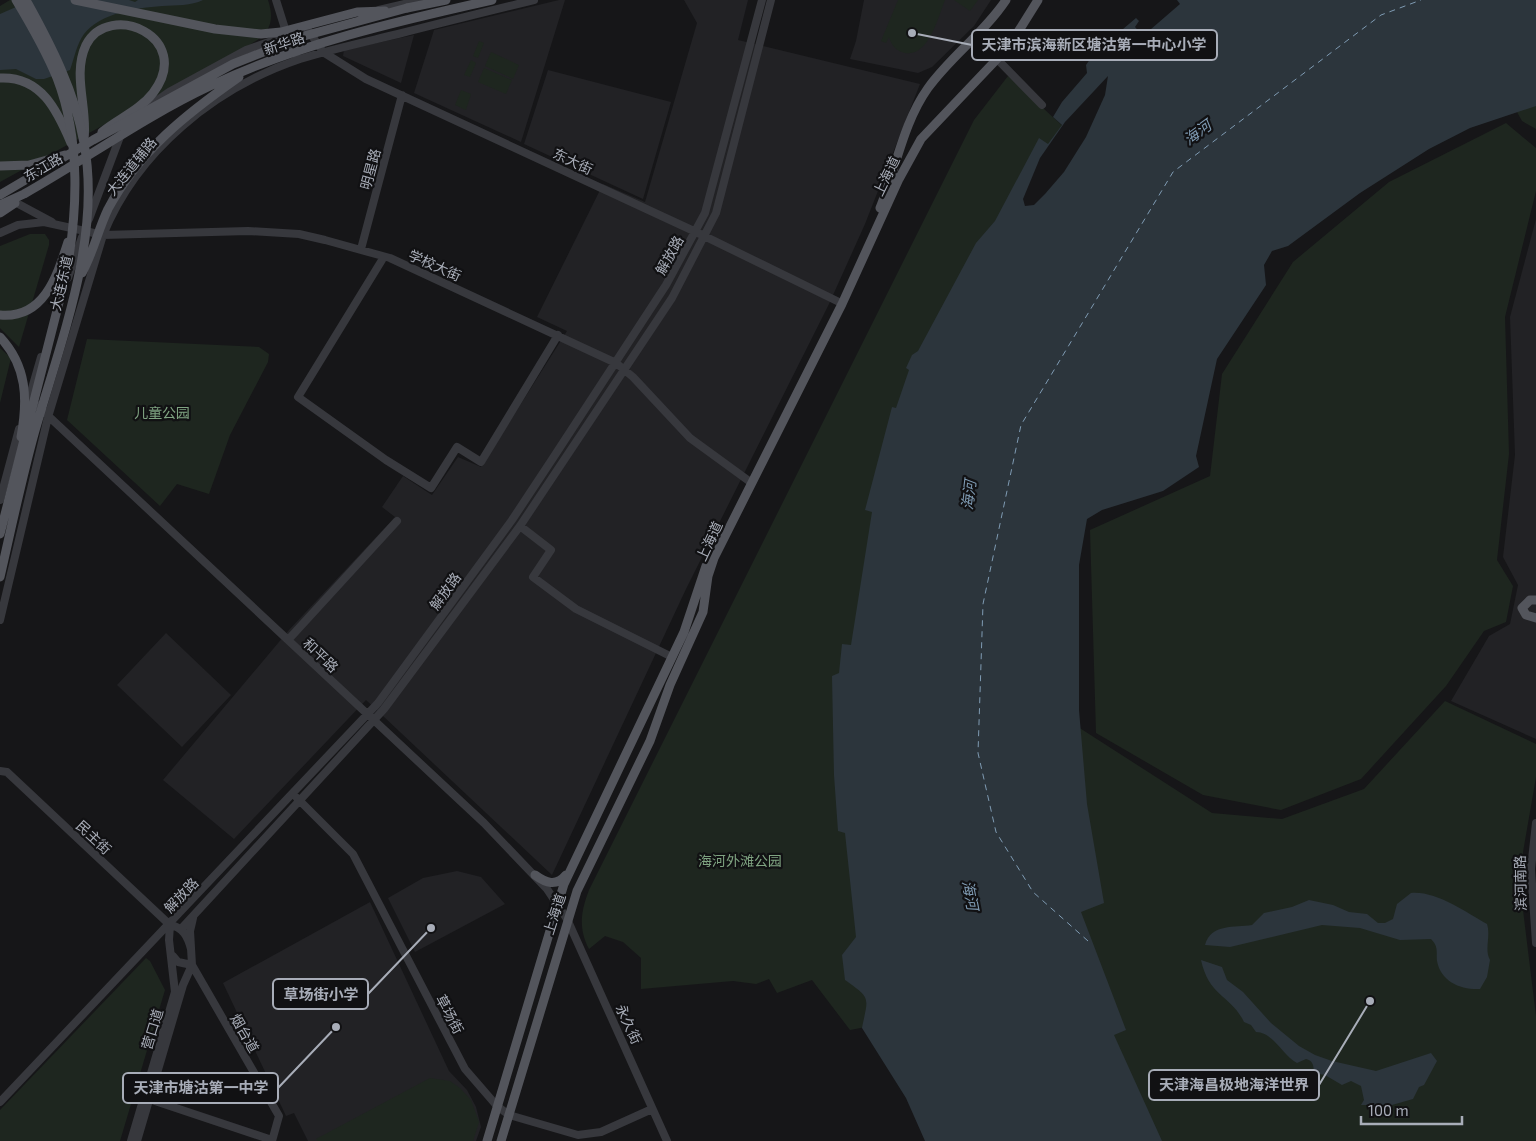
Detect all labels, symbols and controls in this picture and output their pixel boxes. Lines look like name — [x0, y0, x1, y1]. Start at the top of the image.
street label: 新华路 — [261, 28, 307, 58]
callout: 天津市滨海新区塘沽第一中心小学 — [972, 30, 1217, 60]
text: 天津市滨海新区塘沽第一中心小学 — [981, 35, 1207, 53]
water label: 海河 — [1180, 114, 1217, 148]
street label: 大连道辅路 — [102, 133, 160, 199]
street label: 东大街 — [550, 144, 596, 178]
street label: 明星路 — [356, 147, 384, 191]
street label: 东江路 — [21, 149, 65, 185]
street label: 上海道 — [869, 153, 903, 199]
street label: 解放路 — [651, 233, 687, 277]
street label: 学校大街 — [406, 246, 464, 284]
street label: 大连东道 — [46, 254, 76, 312]
park label: 儿童公园 — [134, 404, 190, 421]
water label: 海河 — [957, 476, 979, 511]
street label: 上海道 — [692, 518, 726, 564]
street label: 解放路 — [426, 569, 464, 613]
street label: 和平路 — [300, 634, 342, 676]
street label: 民主街 — [73, 816, 115, 858]
park label: 海河外滩公园 — [698, 852, 782, 869]
street label: 滨河南路 — [1511, 855, 1529, 911]
street label: 解放路 — [160, 874, 202, 916]
water label: 海河 — [959, 879, 983, 914]
street label: 上海道 — [539, 891, 569, 937]
callout: 草场街小学 — [273, 979, 368, 1009]
text: 草场街小学 — [283, 985, 359, 1003]
street label: 草场街 — [433, 991, 467, 1037]
street label: 永久街 — [612, 1001, 646, 1047]
street label: 营口道 — [138, 1006, 166, 1052]
street label: 烟台道 — [227, 1011, 263, 1055]
callout: 天津海昌极地海洋世界 — [1149, 1070, 1319, 1100]
callout: 天津市塘沽第一中学 — [123, 1073, 278, 1103]
text: 天津海昌极地海洋世界 — [1159, 1075, 1309, 1093]
text: 天津市塘沽第一中学 — [133, 1078, 269, 1096]
scale bar — [1361, 1094, 1462, 1126]
text: 100 m — [1368, 1101, 1409, 1119]

